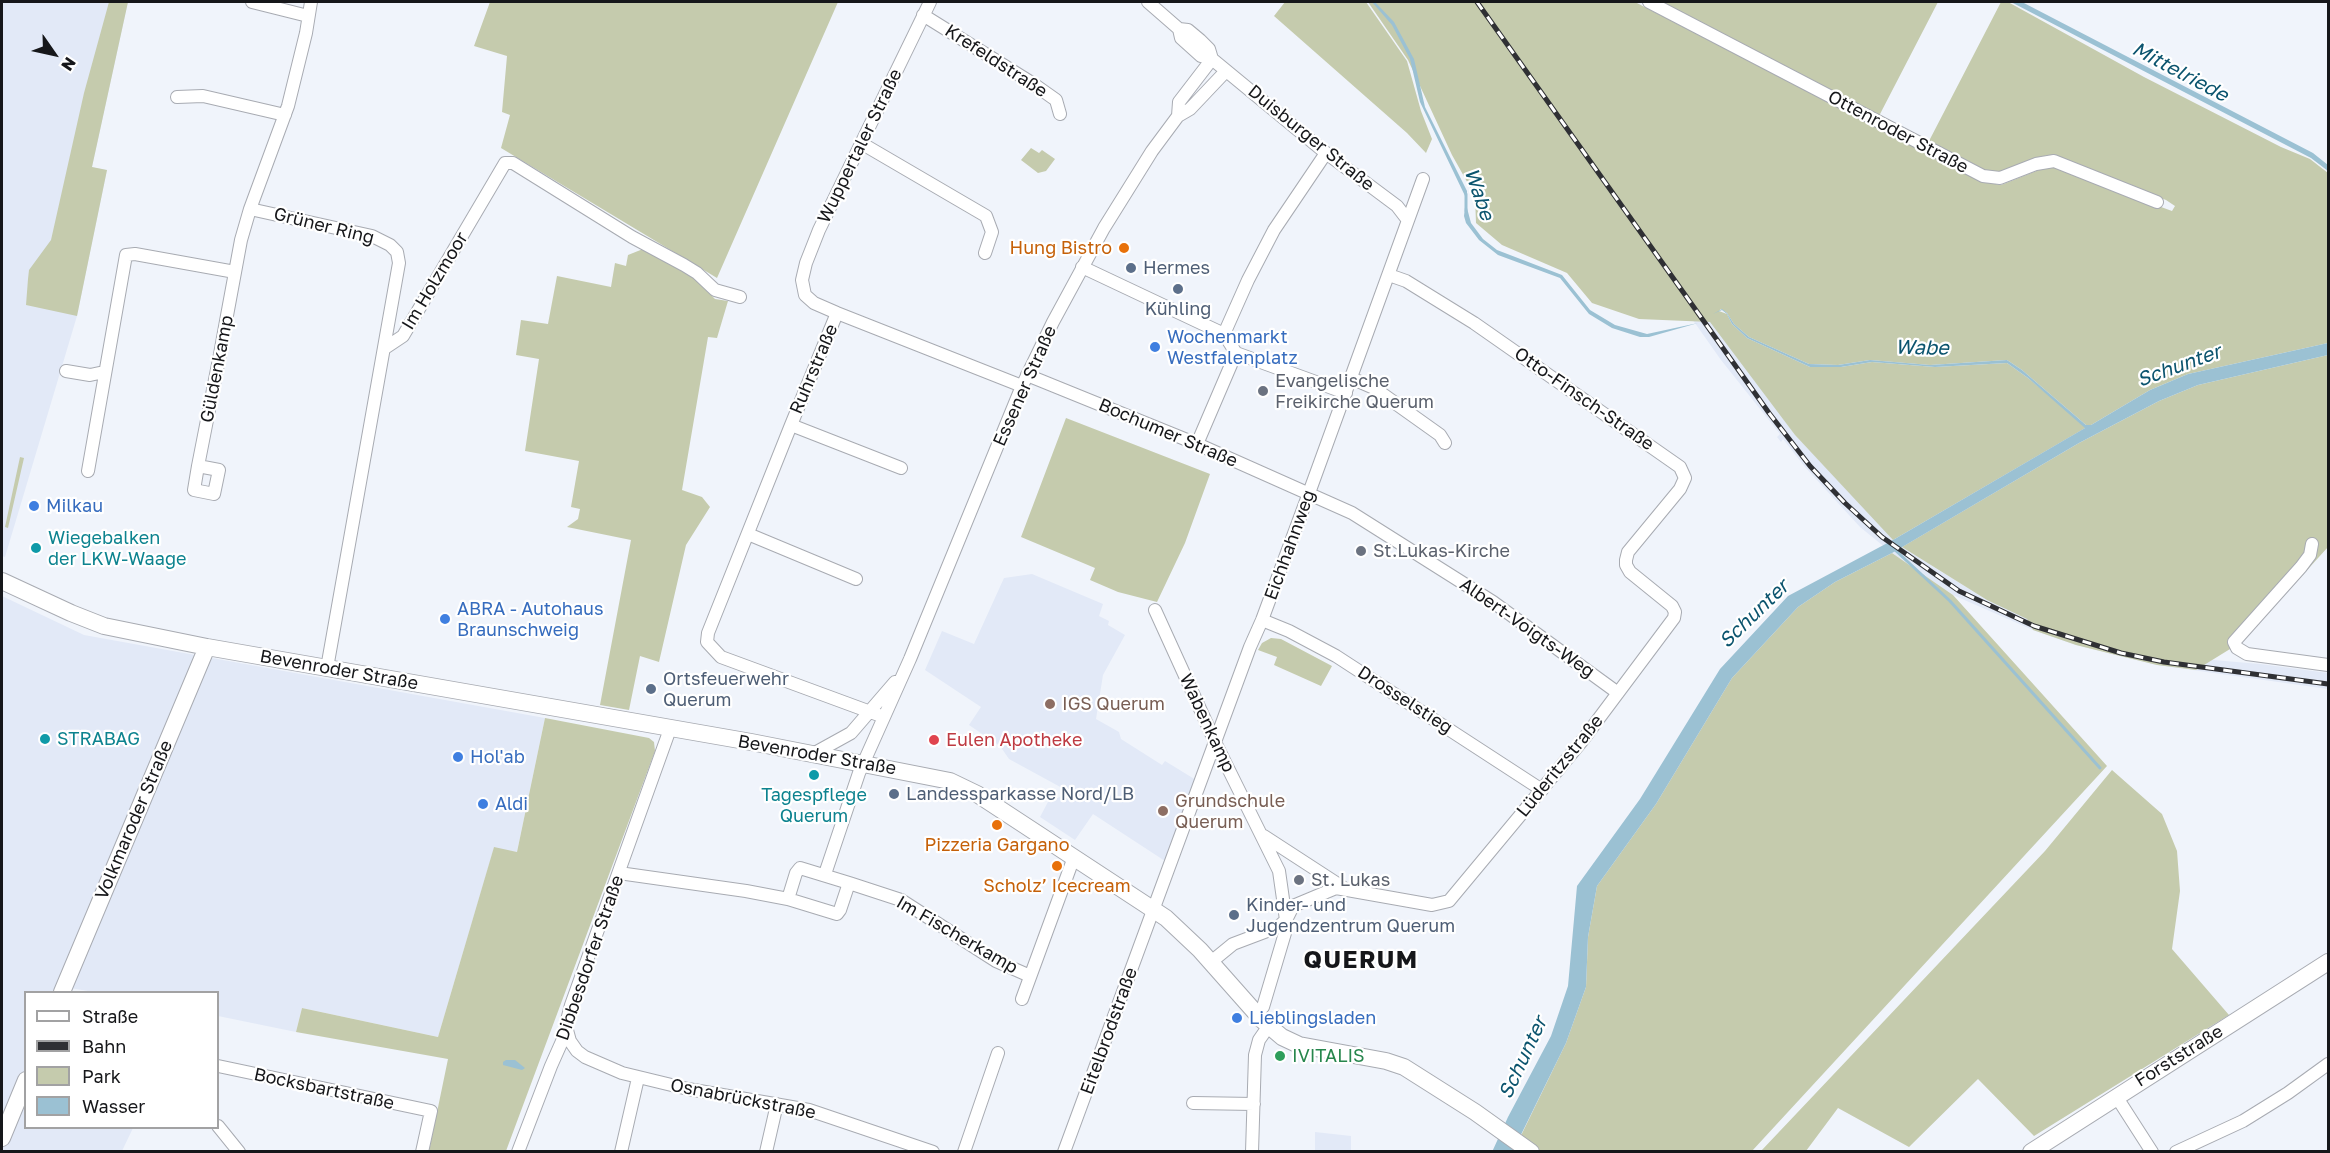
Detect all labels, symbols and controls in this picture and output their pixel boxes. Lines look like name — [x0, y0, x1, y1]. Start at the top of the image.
street label: Krefeldstraße — [941, 20, 1051, 102]
north arrow — [24, 24, 84, 84]
water label: Mittelriede — [2128, 37, 2232, 107]
text: N — [57, 53, 81, 75]
street label: Wuppertaler Straße — [813, 65, 907, 227]
street label: Duisburger Straße — [1244, 81, 1378, 195]
street label: Ottenroder Straße — [1824, 86, 1972, 178]
water label: Wabe — [1459, 165, 1499, 223]
street label: Grüner Ring — [271, 203, 377, 249]
street label: Im Holzmoor — [397, 228, 473, 334]
place label: Hung Bistro — [1010, 237, 1112, 259]
marker: Hung Bistro — [1117, 241, 1131, 255]
place label: Hermes — [1143, 257, 1210, 279]
marker: Hermes — [1124, 261, 1138, 275]
marker: Kühling — [1171, 282, 1185, 296]
place label: Kühling — [1145, 298, 1211, 320]
street label: Güldenkamp — [196, 313, 238, 425]
street label: Ruhrstraße — [785, 321, 843, 417]
street label: Essener Straße — [989, 322, 1061, 450]
place label: Wochenmarkt Westfalenplatz — [1167, 326, 1298, 368]
water label: Wabe — [1895, 336, 1949, 360]
marker: Wochenmarkt Westfalenplatz — [1148, 340, 1162, 354]
water label: Schunter — [2134, 340, 2224, 392]
street label: Otto-Finsch-Straße — [1510, 343, 1658, 455]
place label: Evangelische Freikirche Querum — [1275, 370, 1434, 412]
marker: Evangelische Freikirche Querum — [1256, 384, 1270, 398]
street label: Bochumer Straße — [1095, 394, 1241, 472]
street label: Eichhahnweg — [1260, 487, 1320, 603]
place label: Milkau — [46, 495, 103, 517]
marker: Milkau — [27, 499, 41, 513]
place label: Wiegebalken der LKW-Waage — [48, 527, 186, 570]
place label: St.Lukas-Kirche — [1373, 540, 1510, 562]
marker: Wiegebalken der LKW-Waage — [29, 541, 43, 555]
marker: St.Lukas-Kirche — [1354, 544, 1368, 558]
street label: Albert-Voigts-Weg — [1456, 573, 1598, 683]
water label: Schunter — [1714, 575, 1794, 653]
place label: ABRA - Autohaus Braunschweig — [457, 598, 604, 640]
marker: ABRA - Autohaus Braunschweig — [438, 612, 452, 626]
street label: Bevenroder Straße — [258, 645, 420, 695]
street label: Drosselstieg — [1354, 661, 1456, 739]
place label: Ortsfeuerwehr Querum — [663, 668, 789, 710]
street label: Wabenkamp — [1175, 670, 1239, 776]
marker: Ortsfeuerwehr Querum — [644, 682, 658, 696]
place label: IGS Querum — [1062, 693, 1165, 715]
marker: IGS Querum — [1043, 697, 1057, 711]
street label: Lüderitzstraße — [1512, 710, 1608, 822]
place label: STRABAG — [57, 728, 140, 750]
place label: Eulen Apotheke — [946, 729, 1082, 751]
street label: Bevenroder Straße — [736, 730, 898, 780]
marker: STRABAG — [38, 732, 52, 746]
marker: Eulen Apotheke — [927, 733, 941, 747]
street label: Volkmaroder Straße — [91, 737, 177, 903]
place label: Hol'ab — [470, 746, 525, 768]
marker: Hol'ab — [451, 750, 465, 764]
marker: Tagespflege Querum — [807, 768, 821, 782]
place label: Landessparkasse Nord/LB — [906, 783, 1134, 805]
place label: Tagespflege Querum — [761, 784, 867, 826]
marker: Landessparkasse Nord/LB — [887, 787, 901, 801]
place label: Grundschule Querum — [1175, 790, 1285, 832]
place label: Aldi — [495, 793, 528, 815]
marker: Aldi — [476, 797, 490, 811]
marker: Grundschule Querum — [1156, 804, 1170, 818]
marker: Pizzeria Gargano — [990, 818, 1004, 832]
place label: Pizzeria Gargano — [925, 834, 1069, 856]
marker: Scholz’ Icecream — [1050, 859, 1064, 873]
place label: St. Lukas — [1311, 869, 1390, 891]
street label: Dibbesdorfer Straße — [552, 873, 628, 1043]
marker: St. Lukas — [1292, 873, 1306, 887]
place label: Scholz’ Icecream — [983, 875, 1131, 897]
street label: Im Fischerkamp — [892, 891, 1022, 979]
place label: Kinder- und Jugendzentrum Querum — [1246, 894, 1455, 936]
marker: Kinder- und Jugendzentrum Querum — [1227, 908, 1241, 922]
district label: QUERUM — [1303, 946, 1419, 974]
street label: Eitelbrodstraße — [1076, 965, 1142, 1097]
legend — [24, 991, 219, 1129]
text: Straße — [82, 1005, 138, 1027]
place label: Lieblingsladen — [1249, 1007, 1376, 1029]
marker: Lieblingsladen — [1230, 1011, 1244, 1025]
water label: Schunter — [1494, 1013, 1552, 1103]
street label: Forststraße — [2131, 1020, 2227, 1092]
text: Bahn — [82, 1035, 126, 1057]
place label: IVITALIS — [1292, 1045, 1365, 1067]
marker: IVITALIS — [1273, 1049, 1287, 1063]
street label: Bocksbartstraße — [252, 1064, 396, 1114]
text: Park — [82, 1065, 121, 1087]
street label: Osnabrückstraße — [668, 1074, 818, 1124]
text: Wasser — [82, 1095, 145, 1117]

